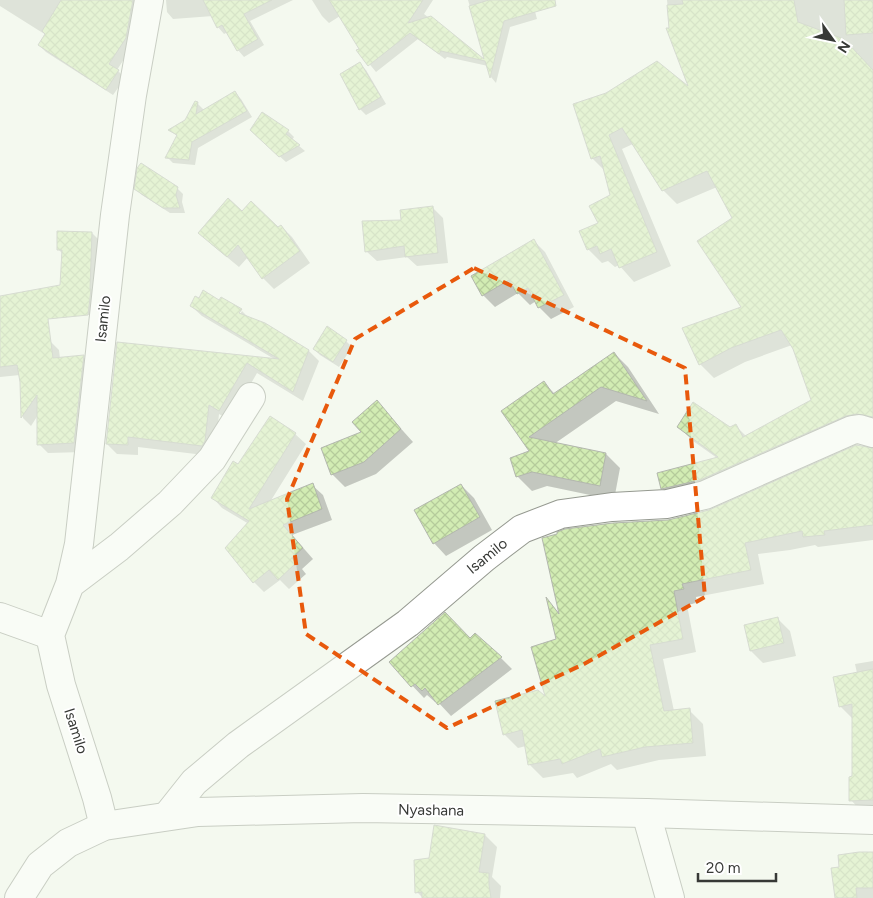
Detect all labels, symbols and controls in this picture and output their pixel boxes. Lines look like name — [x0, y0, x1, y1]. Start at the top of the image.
north arrow — [808, 15, 858, 65]
text: N — [833, 38, 854, 56]
street label: Isamilo — [92, 294, 114, 343]
street label: Isamilo — [463, 534, 511, 578]
street label: Isamilo — [60, 706, 92, 756]
street label: Nyashana — [398, 800, 464, 820]
scale bar — [698, 850, 776, 882]
text: 20 m — [706, 859, 740, 877]

